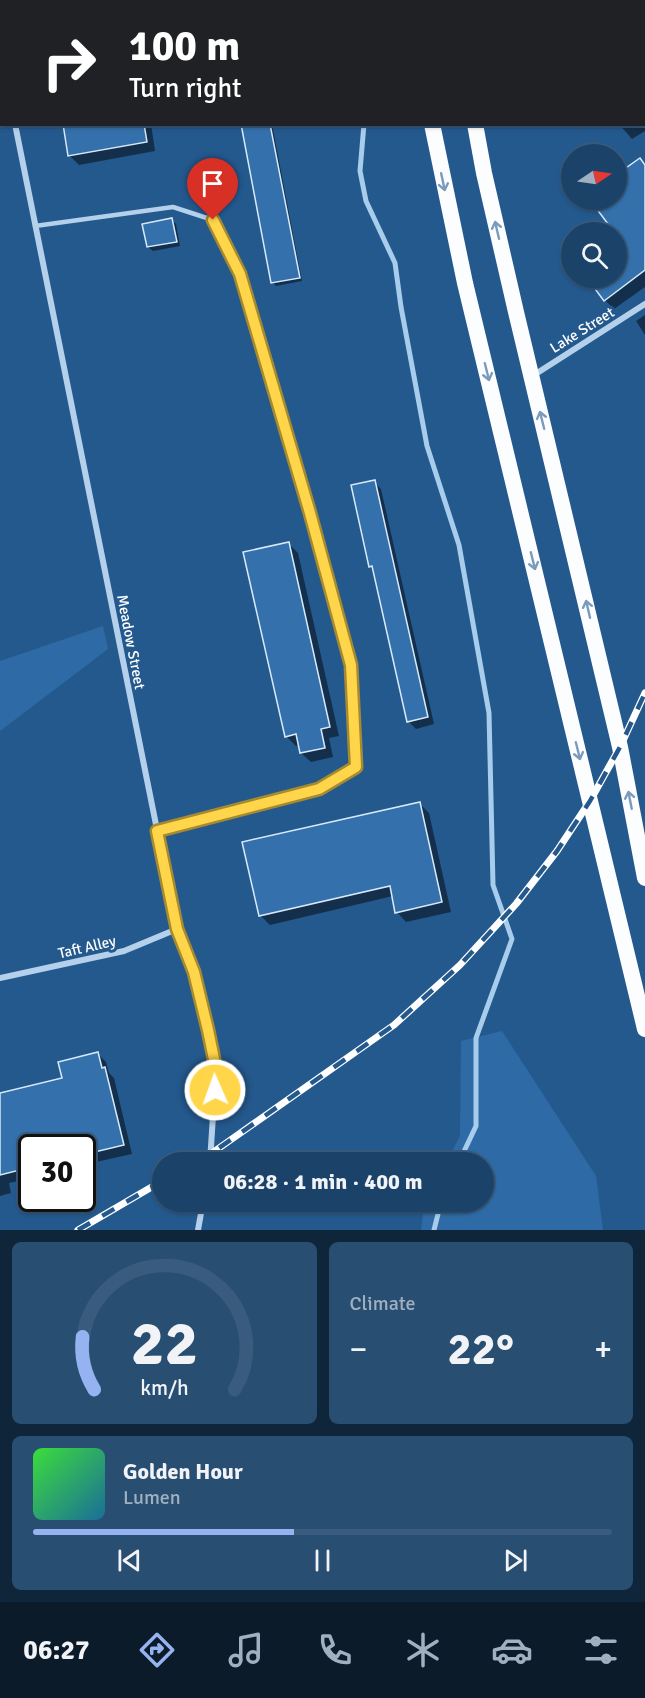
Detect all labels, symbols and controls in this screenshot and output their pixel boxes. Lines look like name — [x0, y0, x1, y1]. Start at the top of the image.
text: 100 m — [129, 21, 240, 72]
icon: right — [30, 24, 108, 102]
text: Turn right — [129, 72, 242, 105]
north arrow — [561, 144, 627, 210]
map controls — [561, 144, 627, 288]
pin — [187, 158, 238, 220]
icon: arrive — [196, 167, 229, 200]
one-way arrow — [438, 172, 449, 191]
one-way arrow — [491, 221, 502, 240]
button: search — [561, 222, 627, 288]
street label: Lake Street — [547, 303, 617, 357]
one-way arrow — [481, 362, 493, 381]
one-way arrow — [536, 410, 548, 429]
one-way arrow — [527, 552, 539, 571]
street label: Meadow Street — [113, 593, 149, 691]
one-way arrow — [581, 600, 593, 619]
one-way arrow — [573, 741, 585, 760]
one-way arrow — [624, 790, 635, 810]
street label: Taft Alley — [56, 932, 118, 962]
position arrow — [183, 1058, 247, 1122]
speed limit sign: 30 — [18, 1134, 96, 1212]
text: 06:28 · 1 min · 400 m — [223, 1168, 423, 1195]
text: Climate — [350, 1291, 415, 1316]
text: 22 — [131, 1305, 198, 1382]
text: 22° — [447, 1322, 514, 1377]
text: − — [350, 1329, 367, 1370]
text: + — [594, 1329, 612, 1370]
text: km/h — [140, 1375, 189, 1401]
text: Golden Hour — [123, 1458, 243, 1485]
text: Lumen — [123, 1485, 181, 1510]
icon: previous — [113, 1544, 146, 1577]
icon: pause — [306, 1544, 339, 1577]
icon: next — [499, 1544, 532, 1577]
icon: directions — [136, 1629, 178, 1671]
icon: music — [225, 1629, 267, 1671]
icon: phone — [314, 1629, 356, 1671]
icon: climate — [402, 1629, 444, 1671]
icon: car — [491, 1629, 533, 1671]
icon: filters — [580, 1629, 622, 1671]
text: 06:27 — [23, 1634, 90, 1667]

